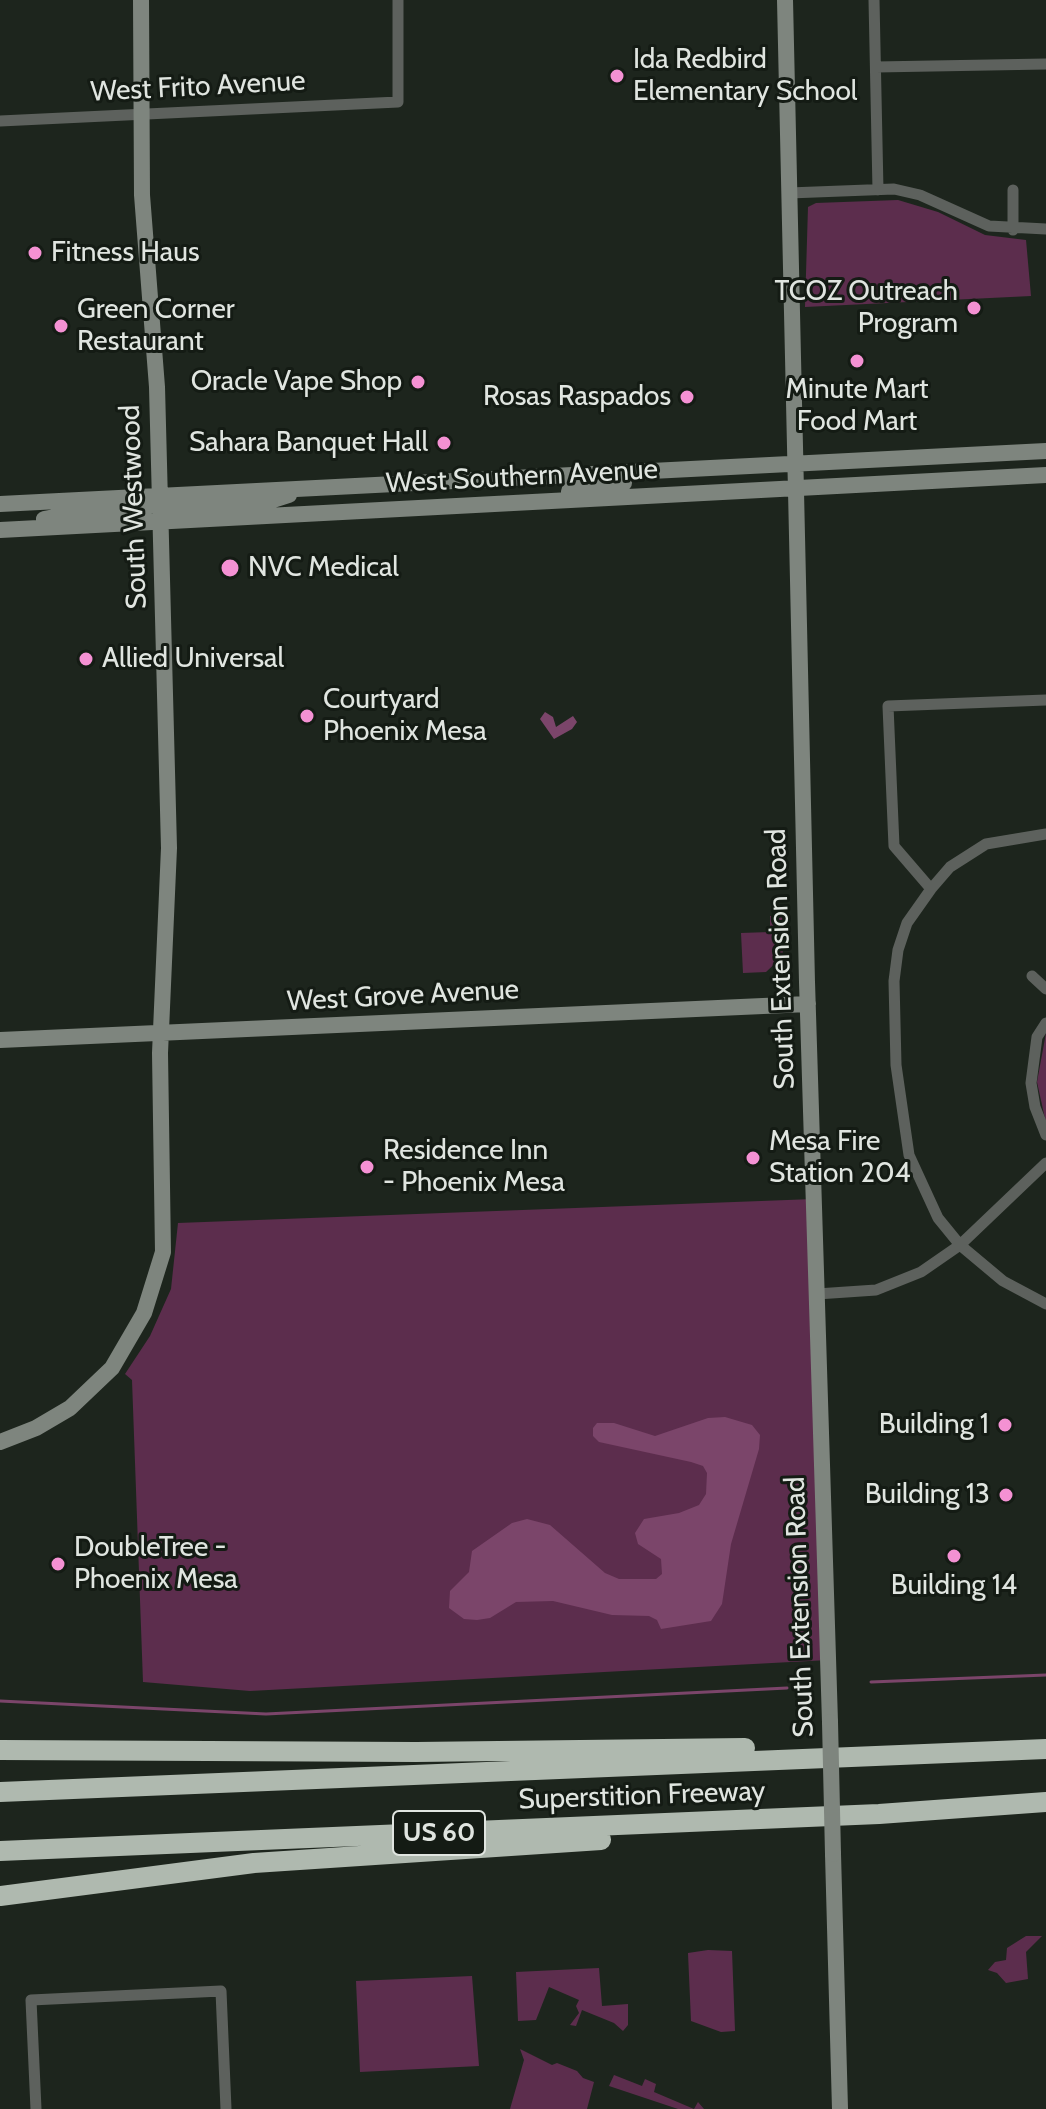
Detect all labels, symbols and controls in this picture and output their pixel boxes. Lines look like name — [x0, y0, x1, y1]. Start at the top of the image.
place label: Ida Redbird Elementary School — [633, 43, 857, 109]
street label: West Frito Avenue — [90, 65, 306, 109]
marker: Ida Redbird Elementary School — [608, 67, 626, 85]
place label: Fitness Haus — [51, 236, 199, 270]
marker: Fitness Haus — [26, 244, 44, 262]
place label: TCOZ Outreach Program — [774, 275, 958, 341]
place label: Green Corner Restaurant — [77, 293, 235, 359]
marker: TCOZ Outreach Program — [965, 299, 983, 317]
marker: Green Corner Restaurant — [52, 317, 70, 335]
marker: Minute Mart Food Mart — [848, 352, 866, 370]
place label: Oracle Vape Shop — [191, 365, 402, 399]
marker: Oracle Vape Shop — [409, 373, 427, 391]
place label: Minute Mart Food Mart — [786, 373, 928, 439]
place label: Rosas Raspados — [483, 380, 671, 414]
marker: Rosas Raspados — [678, 388, 696, 406]
street label: South Westwood — [114, 404, 154, 610]
place label: Sahara Banquet Hall — [189, 426, 428, 460]
marker: Sahara Banquet Hall — [435, 434, 453, 452]
street label: West Southern Avenue — [385, 453, 659, 501]
place label: NVC Medical — [248, 551, 399, 585]
marker: NVC Medical — [219, 557, 241, 579]
place label: Allied Universal — [102, 642, 284, 676]
marker: Allied Universal — [77, 650, 95, 668]
place label: Courtyard Phoenix Mesa — [323, 683, 487, 749]
marker: Courtyard Phoenix Mesa — [298, 707, 316, 725]
street label: South Extension Road — [760, 828, 802, 1090]
street label: West Grove Avenue — [286, 973, 520, 1019]
place label: Mesa Fire Station 204 — [769, 1125, 911, 1191]
place label: Residence Inn - Phoenix Mesa — [383, 1134, 565, 1200]
marker: Mesa Fire Station 204 — [744, 1149, 762, 1167]
marker: Residence Inn - Phoenix Mesa — [358, 1158, 376, 1176]
place label: Building 1 — [879, 1408, 989, 1442]
marker: Building 1 — [996, 1416, 1014, 1434]
street label: South Extension Road — [779, 1476, 821, 1738]
place label: Building 13 — [865, 1478, 990, 1512]
marker: Building 13 — [997, 1486, 1015, 1504]
place label: DoubleTree - Phoenix Mesa — [74, 1531, 238, 1597]
marker: Building 14 — [945, 1547, 963, 1565]
marker: DoubleTree - Phoenix Mesa — [49, 1555, 67, 1573]
place label: Building 14 — [891, 1569, 1017, 1603]
street label: Superstition Freeway — [518, 1775, 766, 1817]
road number: US 60 — [393, 1811, 485, 1855]

